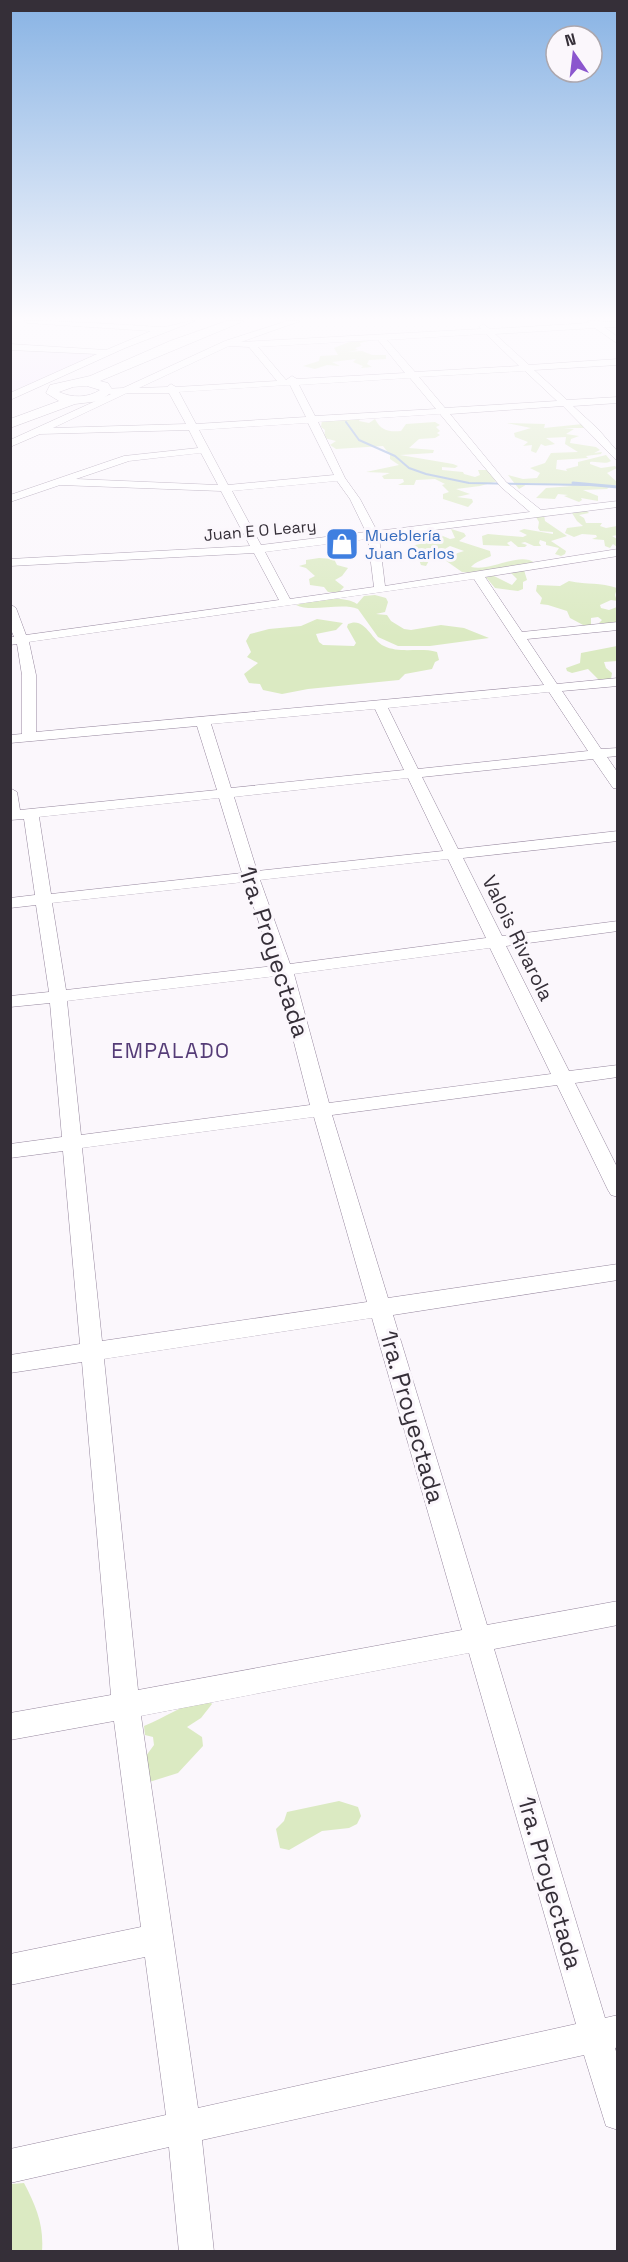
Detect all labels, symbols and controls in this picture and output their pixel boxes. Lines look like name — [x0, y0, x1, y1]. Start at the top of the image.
north arrow — [544, 24, 604, 84]
text: N — [563, 28, 578, 51]
street label: Juan E O Leary — [203, 515, 317, 546]
place label: Mueblería Juan Carlos — [365, 525, 455, 564]
shop icon: Mueblería Juan Carlos — [324, 526, 360, 562]
street label: 1ra. Proyectada — [232, 862, 317, 1042]
street label: Valois Rivarola — [476, 871, 560, 1005]
district label: EMPALADO — [111, 1037, 231, 1064]
street label: 1ra. Proyectada — [373, 1327, 452, 1507]
street label: 1ra. Proyectada — [511, 1793, 590, 1973]

